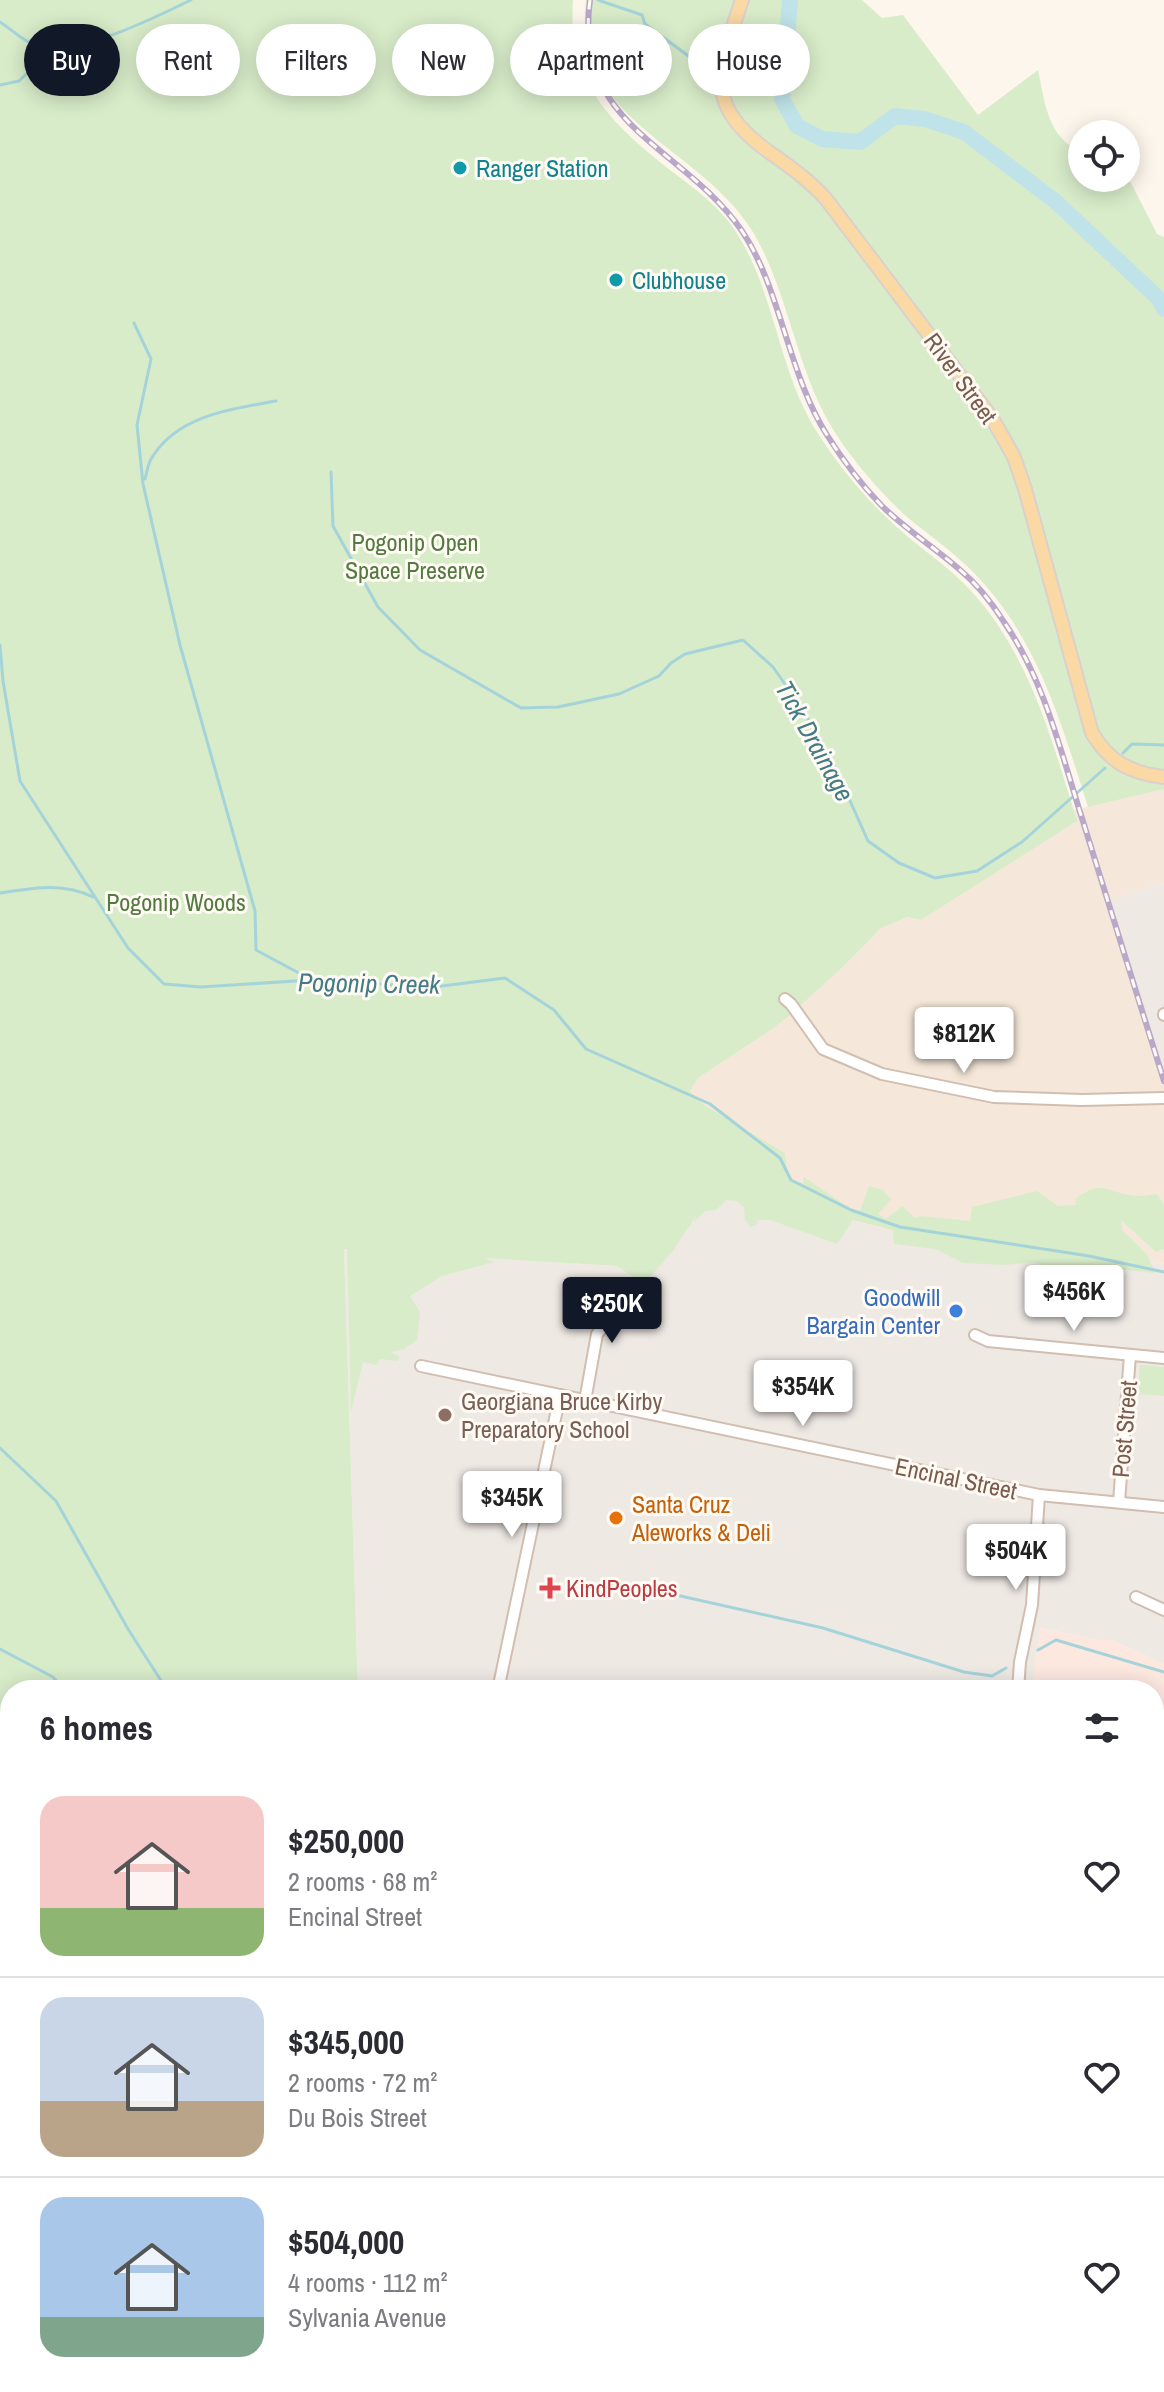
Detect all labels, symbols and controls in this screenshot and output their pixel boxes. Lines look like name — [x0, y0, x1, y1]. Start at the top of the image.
chip: Buy — [24, 24, 120, 96]
chip: Rent — [136, 24, 240, 96]
chip: Filters — [256, 24, 376, 96]
chip: New — [392, 24, 494, 96]
chip: Apartment — [510, 24, 672, 96]
chip: House — [688, 24, 810, 96]
map controls — [1068, 120, 1140, 192]
button: locate — [1068, 120, 1140, 192]
place label: Ranger Station — [476, 152, 608, 184]
marker: Ranger Station — [451, 159, 469, 177]
place label: Clubhouse — [632, 264, 726, 296]
marker: Clubhouse — [607, 271, 625, 289]
street label: River Street — [917, 326, 1005, 430]
park label: Pogonip Open Space Preserve — [345, 526, 485, 586]
water label: Tick Drainage — [767, 674, 863, 808]
park label: Pogonip Woods — [106, 886, 246, 918]
water label: Pogonip Creek — [298, 964, 442, 1002]
pin: $812K — [908, 1007, 1020, 1075]
text: $812K — [933, 1015, 995, 1050]
pin: $456K — [1018, 1265, 1130, 1333]
text: $456K — [1043, 1273, 1105, 1308]
pin: $250K — [556, 1277, 668, 1345]
place label: Goodwill Bargain Center — [807, 1281, 940, 1341]
text: $250K — [581, 1285, 643, 1320]
marker: Goodwill Bargain Center — [947, 1302, 965, 1320]
pin: $354K — [747, 1360, 859, 1428]
text: $354K — [772, 1368, 834, 1403]
street label: Post Street — [1104, 1379, 1144, 1479]
place label: Georgiana Bruce Kirby Preparatory School — [461, 1385, 662, 1445]
marker: Georgiana Bruce Kirby Preparatory School — [436, 1406, 454, 1424]
street label: Encinal Street — [892, 1449, 1020, 1507]
pin: $345K — [456, 1471, 568, 1539]
text: $345K — [481, 1479, 543, 1514]
place label: Santa Cruz Aleworks & Deli — [631, 1488, 771, 1548]
marker: Santa Cruz Aleworks & Deli — [607, 1509, 625, 1527]
pin: $504K — [960, 1524, 1072, 1592]
text: $504K — [985, 1532, 1047, 1567]
place label: KindPeoples — [566, 1572, 678, 1604]
marker: KindPeoples — [541, 1579, 559, 1597]
text: 6 homes — [40, 1705, 153, 1751]
icon: filters — [1080, 1706, 1124, 1750]
text: $250,000 — [288, 1818, 404, 1864]
icon: home — [104, 1828, 200, 1924]
icon: heart — [1080, 1854, 1124, 1898]
text: 2 rooms · 68 m² — [288, 1864, 437, 1899]
text: Encinal Street — [288, 1899, 422, 1934]
text: $345,000 — [288, 2019, 404, 2065]
icon: home — [104, 2029, 200, 2125]
icon: heart — [1080, 2055, 1124, 2099]
text: 2 rooms · 72 m² — [288, 2065, 437, 2100]
text: Du Bois Street — [288, 2100, 427, 2135]
text: $504,000 — [288, 2219, 404, 2265]
icon: home — [104, 2229, 200, 2325]
icon: heart — [1080, 2255, 1124, 2299]
text: 4 rooms · 112 m² — [288, 2265, 448, 2300]
text: Sylvania Avenue — [288, 2300, 446, 2335]

